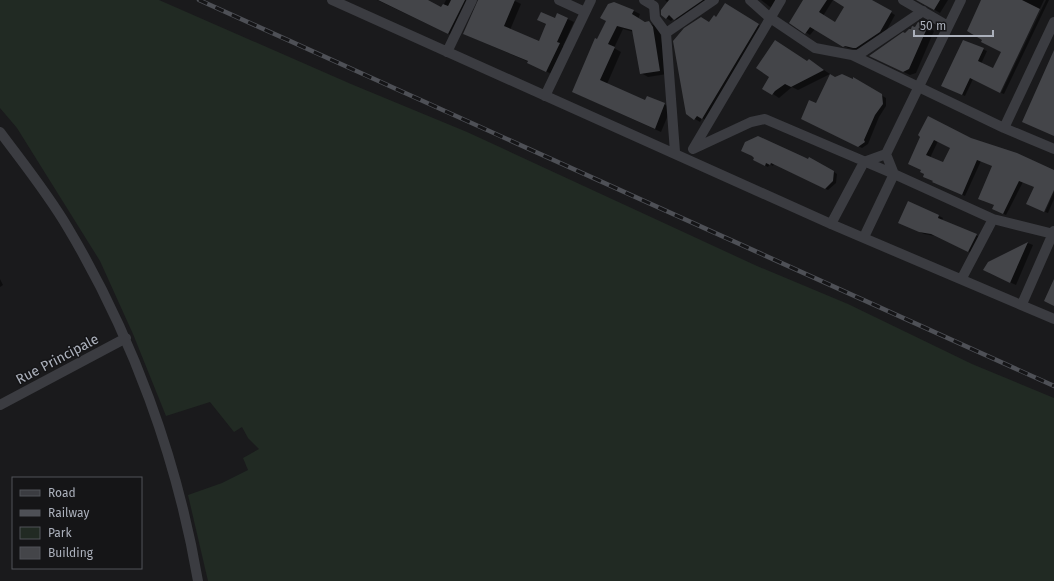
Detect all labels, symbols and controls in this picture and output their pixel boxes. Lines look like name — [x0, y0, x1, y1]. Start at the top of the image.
scale bar — [914, 12, 993, 38]
text: 50 m — [920, 19, 946, 33]
street label: Rue Principale — [13, 330, 102, 388]
legend — [12, 477, 142, 569]
text: Road — [48, 486, 76, 500]
text: Railway — [48, 506, 89, 520]
text: Park — [48, 526, 72, 540]
text: Building — [48, 546, 94, 560]

